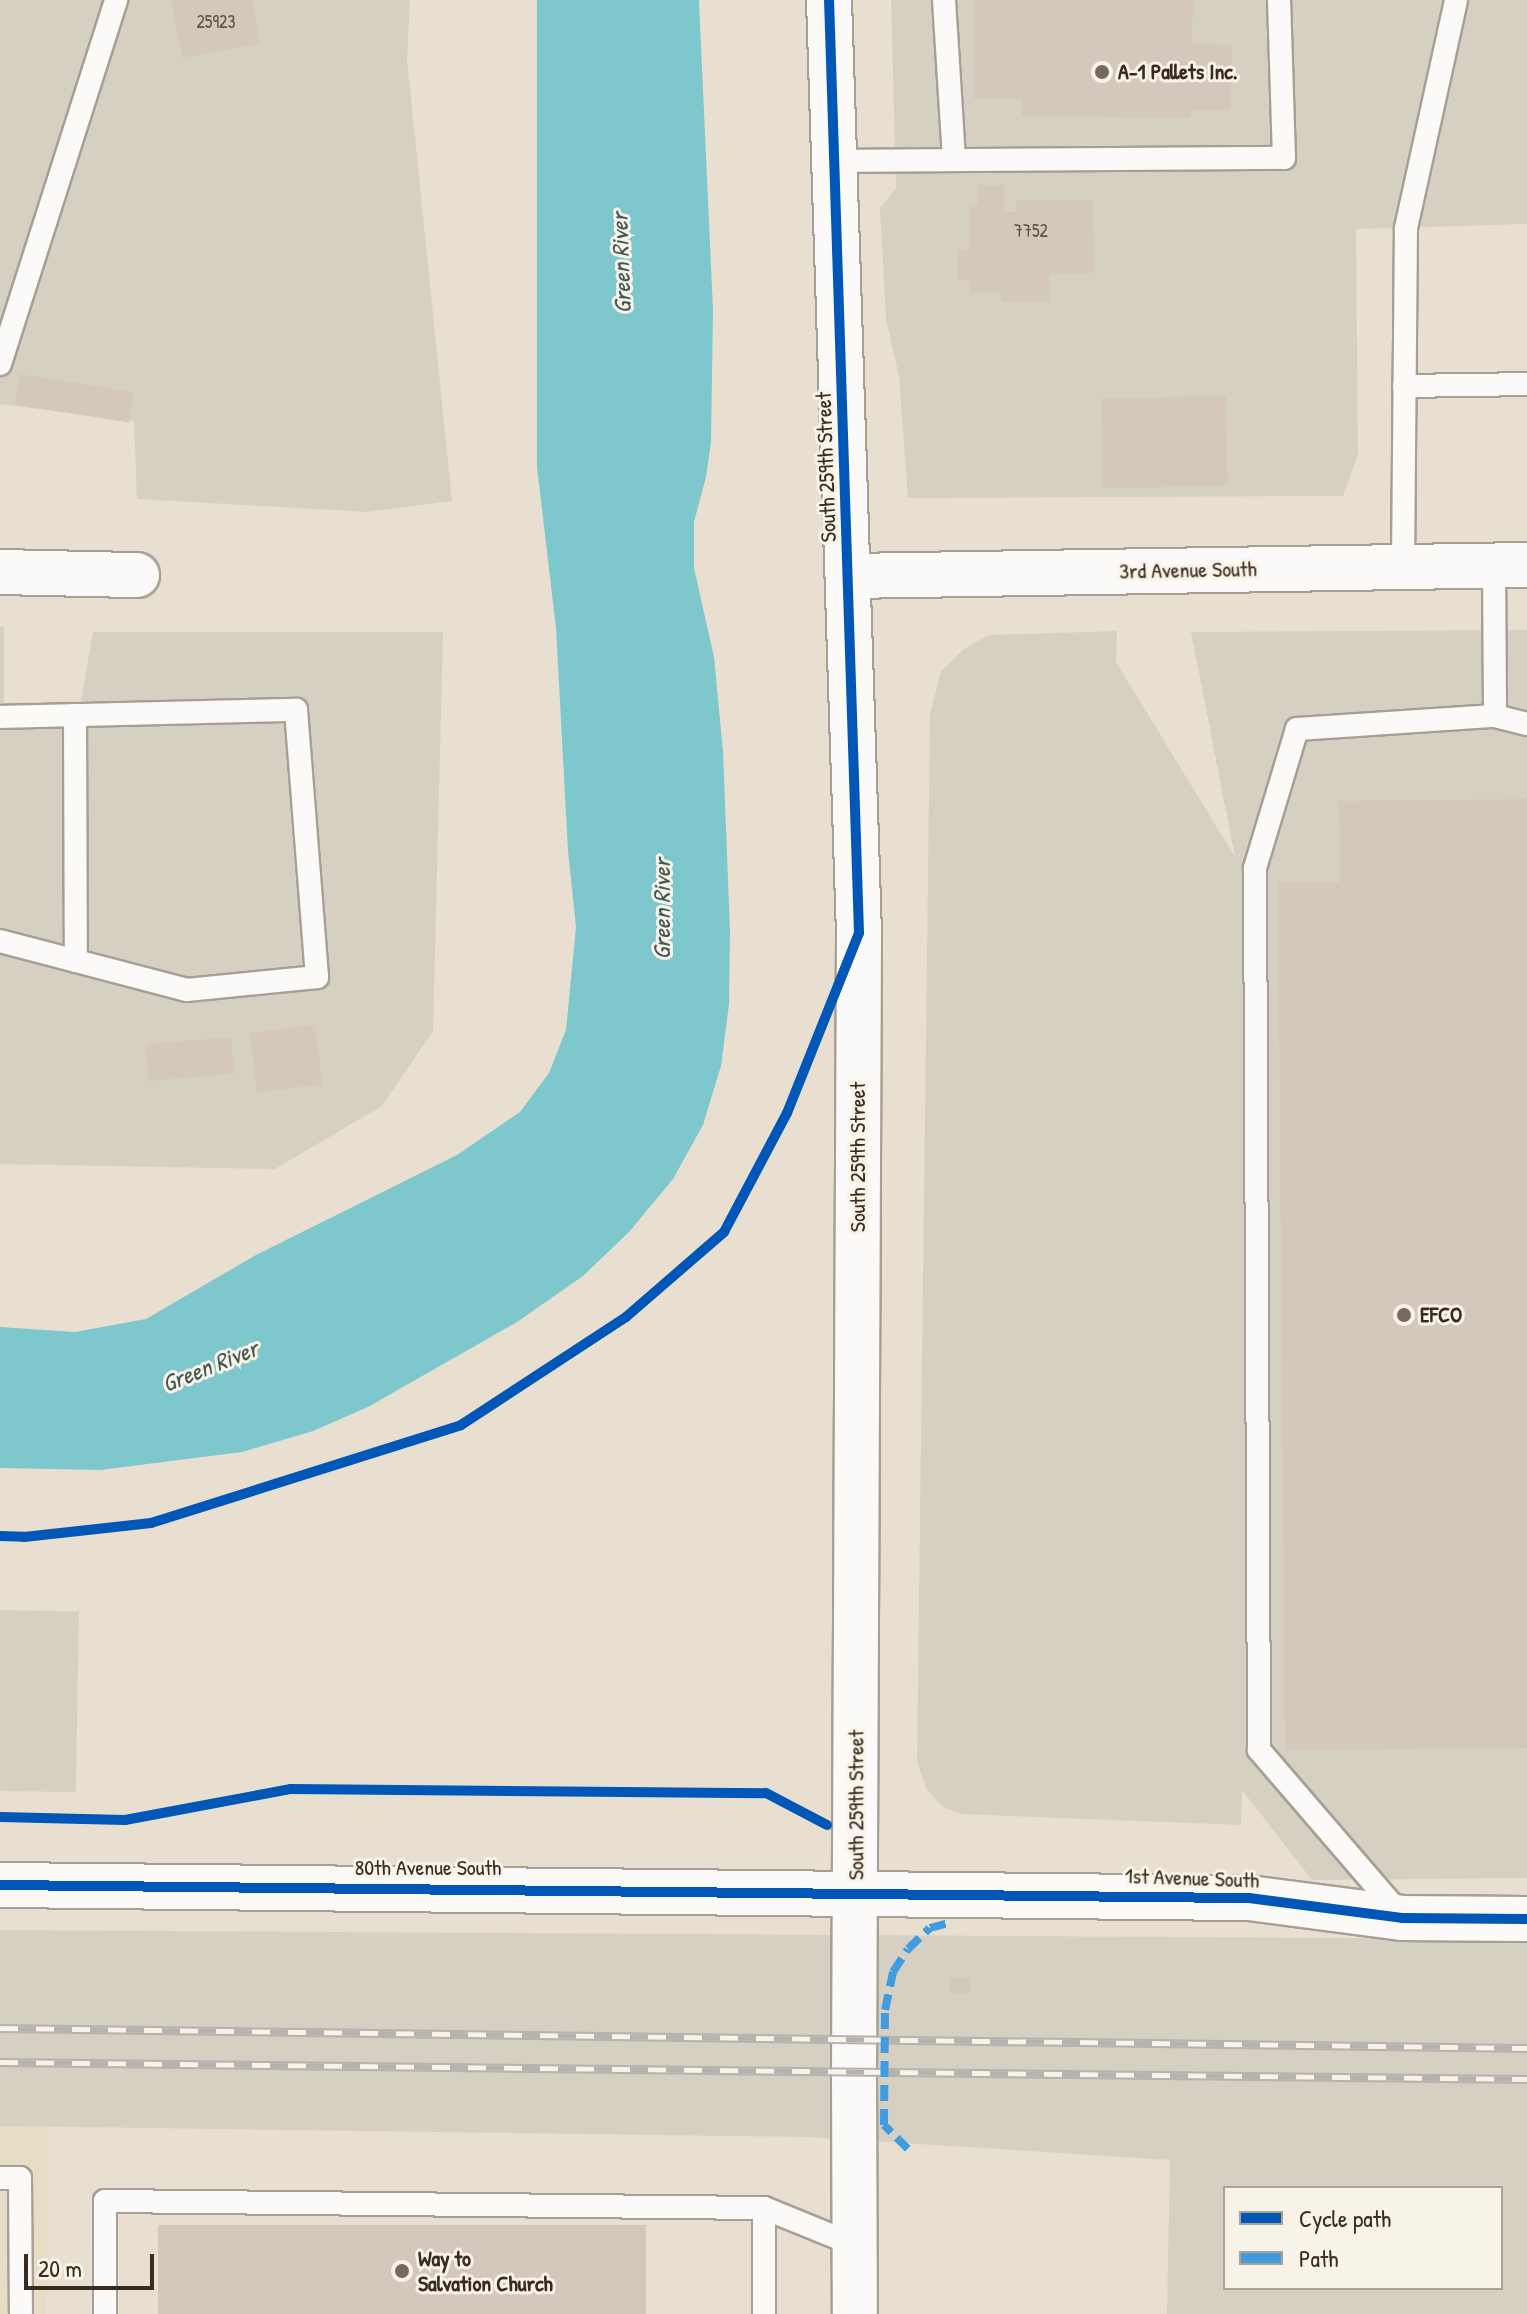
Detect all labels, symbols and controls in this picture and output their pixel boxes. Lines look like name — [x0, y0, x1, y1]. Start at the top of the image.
house number: 25923 — [196, 11, 236, 33]
place label: A-1 Pallets Inc. — [1118, 59, 1238, 85]
marker: A-1 Pallets Inc. — [1093, 63, 1111, 81]
water label: Green River — [605, 212, 637, 314]
house number: 7752 — [1014, 220, 1048, 242]
street label: South 259th Street — [810, 391, 842, 543]
street label: 3rd Avenue South — [1119, 556, 1257, 584]
water label: Green River — [648, 859, 676, 959]
street label: South 259th Street — [845, 1082, 871, 1232]
place label: EFCO — [1420, 1302, 1462, 1328]
marker: EFCO — [1395, 1306, 1413, 1324]
water label: Green River — [158, 1334, 262, 1398]
street label: South 259th Street — [843, 1730, 869, 1880]
street label: 80th Avenue South — [355, 1855, 501, 1881]
street label: 1st Avenue South — [1124, 1862, 1260, 1894]
legend — [1223, 2186, 1503, 2290]
text: Cycle path — [1299, 2202, 1391, 2234]
scale bar — [28, 2238, 158, 2288]
text: Path — [1299, 2242, 1338, 2274]
place label: Way to Salvation Church — [418, 2245, 553, 2296]
text: 20 m — [38, 2252, 82, 2284]
marker: Way to Salvation Church — [393, 2262, 411, 2280]

